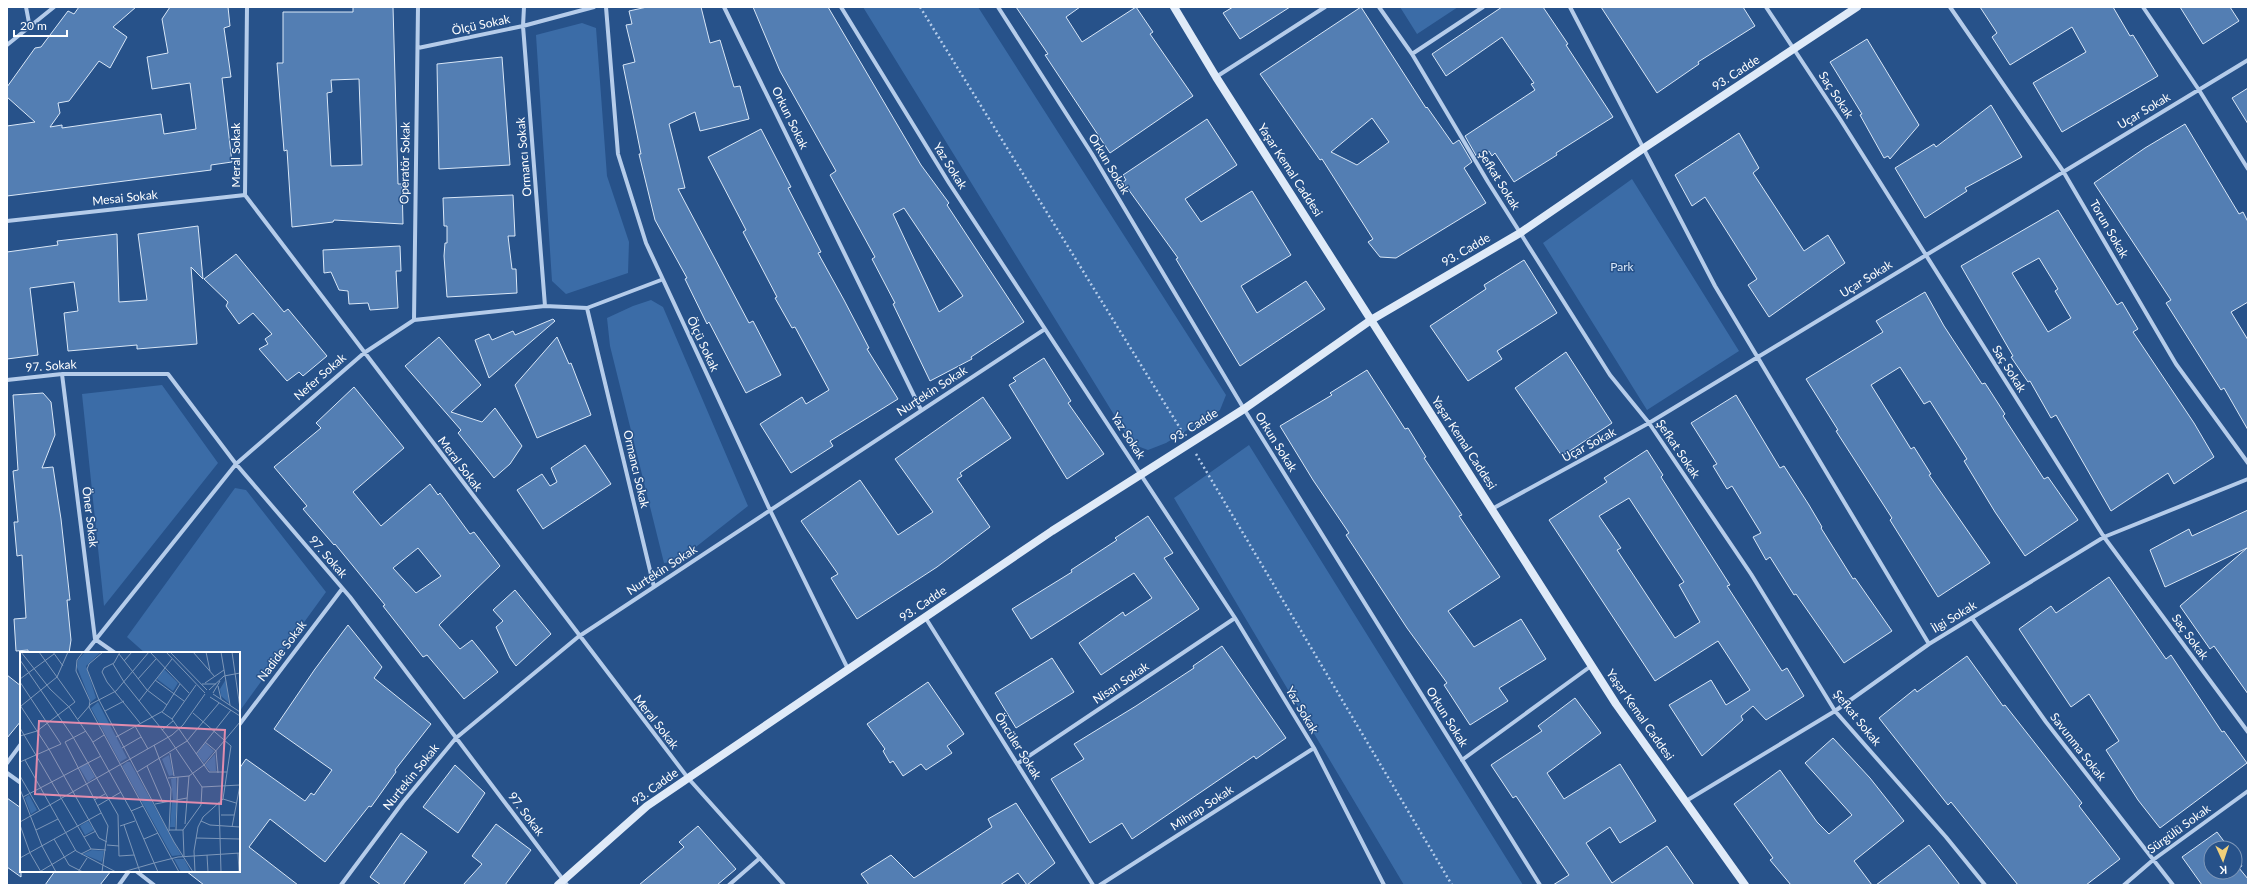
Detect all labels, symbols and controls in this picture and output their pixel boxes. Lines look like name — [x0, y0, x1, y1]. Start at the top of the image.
street label: Ölçü Sokak — [450, 11, 512, 38]
scale bar — [14, 12, 67, 38]
text: 20 m — [20, 18, 47, 33]
street label: 93. Cadde — [1709, 52, 1762, 93]
street label: Saç Sokak — [1816, 69, 1858, 122]
street label: Orkun Sokak — [769, 84, 812, 152]
street label: Uçar Sokak — [2115, 89, 2174, 132]
street label: Ormancı Sokak — [512, 116, 534, 197]
street label: Yaşar Kemal Caddesi — [1255, 120, 1326, 219]
street label: Operatör Sokak — [396, 121, 413, 204]
street label: Meral Sokak — [228, 122, 243, 187]
street label: Orkun Sokak — [1086, 131, 1134, 197]
street label: Yaz Sokak — [930, 140, 971, 193]
street label: Şefkat Sokak — [1475, 147, 1524, 213]
street label: Mesai Sokak — [91, 187, 159, 208]
street label: Torun Sokak — [2087, 197, 2133, 261]
street label: 93. Cadde — [1439, 230, 1493, 269]
street label: Uçar Sokak — [1837, 256, 1895, 301]
park label: Park — [1610, 259, 1635, 274]
street label: Ölçü Sokak — [684, 314, 723, 375]
street label: Saç Sokak — [1989, 342, 2030, 396]
street label: Nefer Sokak — [291, 349, 350, 403]
street label: 97. Sokak — [25, 356, 78, 375]
street label: Nurtekin Sokak — [894, 362, 970, 419]
street label: Yaşar Kemal Caddesi — [1429, 393, 1500, 492]
street label: 93. Cadde — [1167, 405, 1220, 446]
street label: Orkun Sokak — [1252, 409, 1301, 475]
street label: Yaz Sokak — [1108, 410, 1149, 462]
street label: Şefkat Sokak — [1653, 416, 1704, 482]
street label: Uçar Sokak — [1559, 424, 1619, 465]
street label: Ormancı Sokak — [620, 428, 653, 510]
street label: Meral Sokak — [435, 433, 486, 495]
street label: Öner Sokak — [79, 486, 102, 549]
street label: 97. Sokak — [306, 532, 351, 582]
street label: Nurtekin Sokak — [624, 541, 700, 598]
street label: 93. Cadde — [896, 582, 949, 625]
street label: İlgi Sokak — [1929, 597, 1980, 636]
street label: Saç Sokak — [2169, 611, 2212, 663]
street label: Nadide Sokak — [254, 617, 310, 684]
inset map — [20, 652, 240, 872]
street label: Nisan Sokak — [1090, 658, 1152, 707]
street label: Yaşar Kemal Caddesi — [1603, 666, 1678, 763]
street label: Yaz Sokak — [1283, 684, 1323, 737]
street label: Orkun Sokak — [1423, 684, 1472, 750]
street label: Şefkat Sokak — [1830, 687, 1885, 749]
street label: Meral Sokak — [631, 692, 683, 753]
street label: Öncüler Sokak — [992, 709, 1046, 783]
street label: Savunma Sokak — [2047, 710, 2110, 784]
street label: Nurtekin Sokak — [379, 740, 442, 813]
street label: 93. Cadde — [629, 765, 681, 808]
street label: Mihrap Sokak — [1167, 781, 1237, 834]
street label: 97. Sokak — [505, 789, 548, 839]
street label: Sürgülü Sokak — [2144, 800, 2214, 856]
north arrow — [2203, 840, 2243, 880]
text: K — [2219, 864, 2228, 877]

